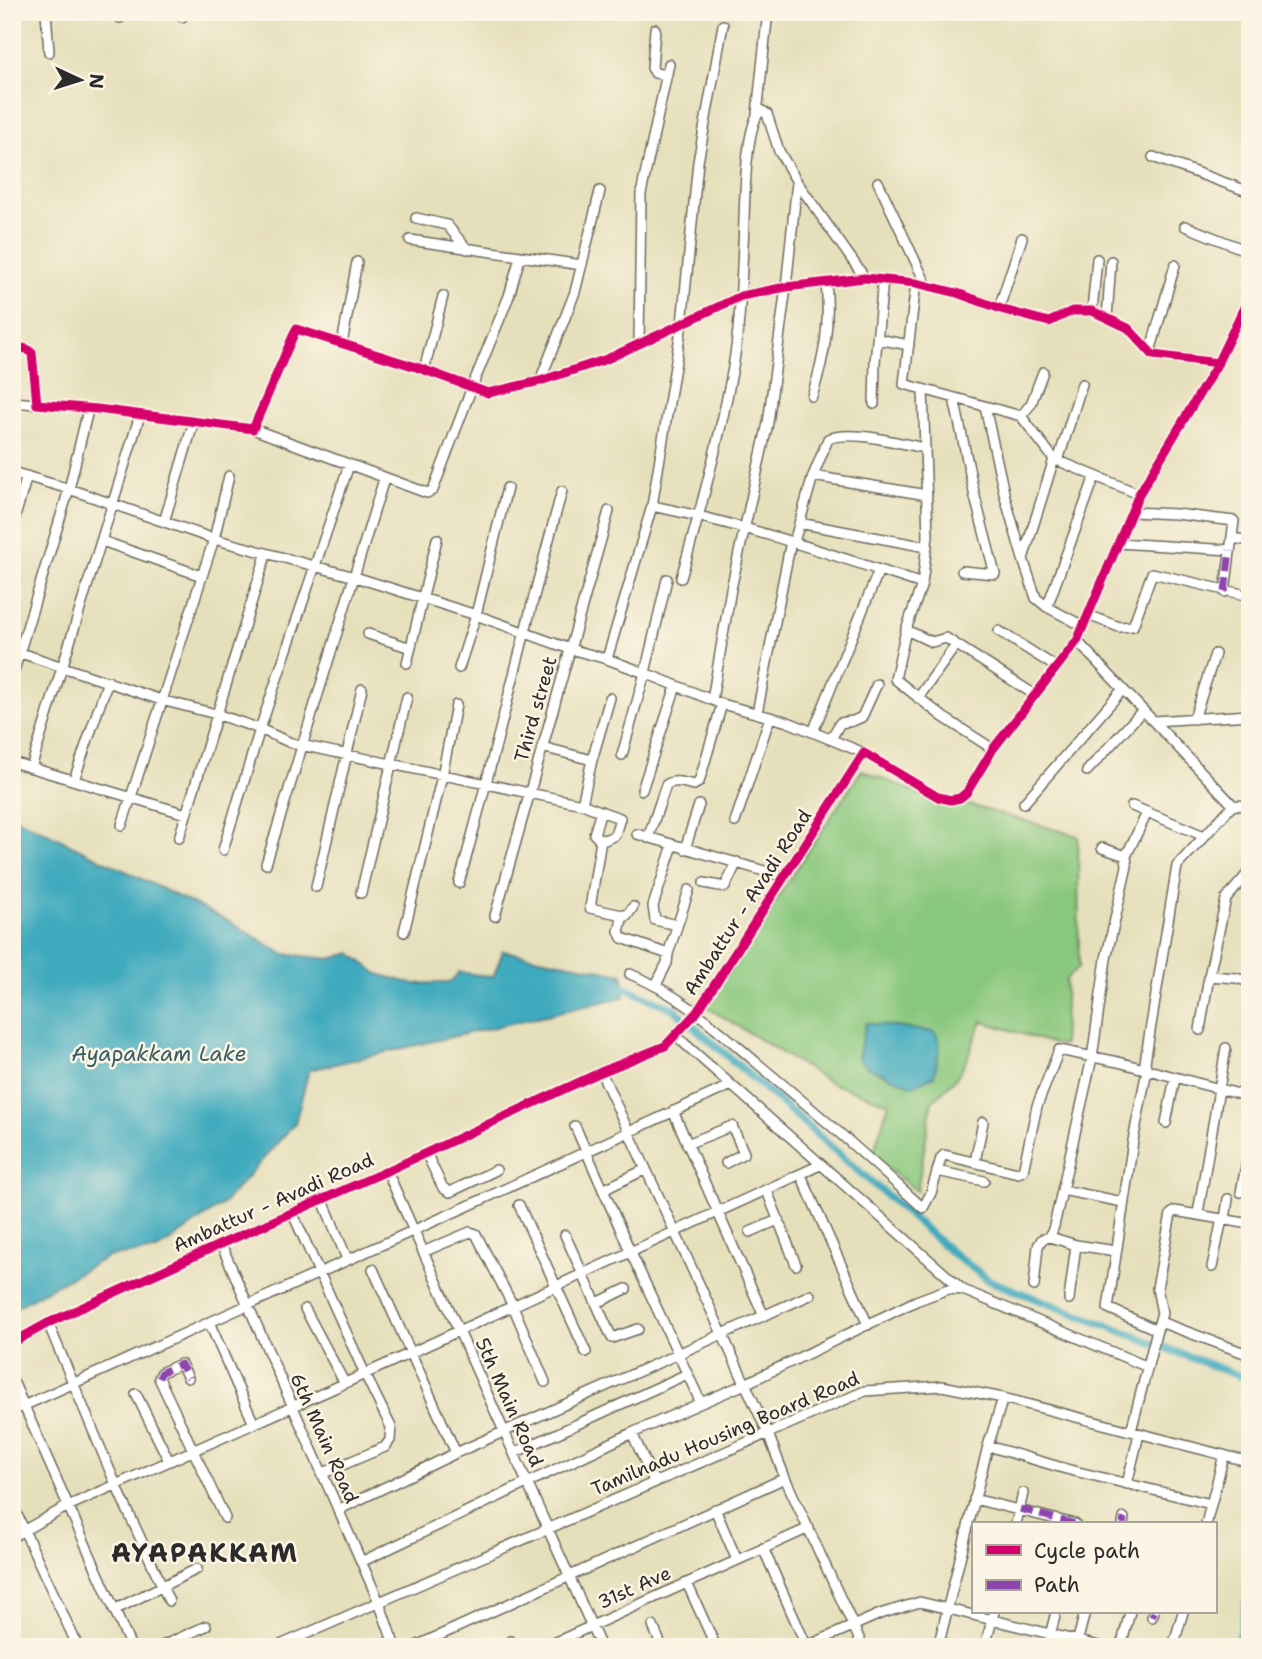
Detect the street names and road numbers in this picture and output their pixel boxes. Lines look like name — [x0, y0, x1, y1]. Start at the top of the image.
street label: Third street — [508, 653, 562, 765]
street label: Ambattur - Avadi Road — [678, 804, 817, 1000]
street label: Ambattur - Avadi Road — [169, 1147, 377, 1258]
street label: 5th Main Road — [470, 1334, 549, 1471]
street label: Tamilnadu Housing Board Road — [587, 1366, 863, 1501]
street label: 6th Main Road — [285, 1369, 364, 1507]
street label: 31st Ave — [594, 1560, 675, 1615]

